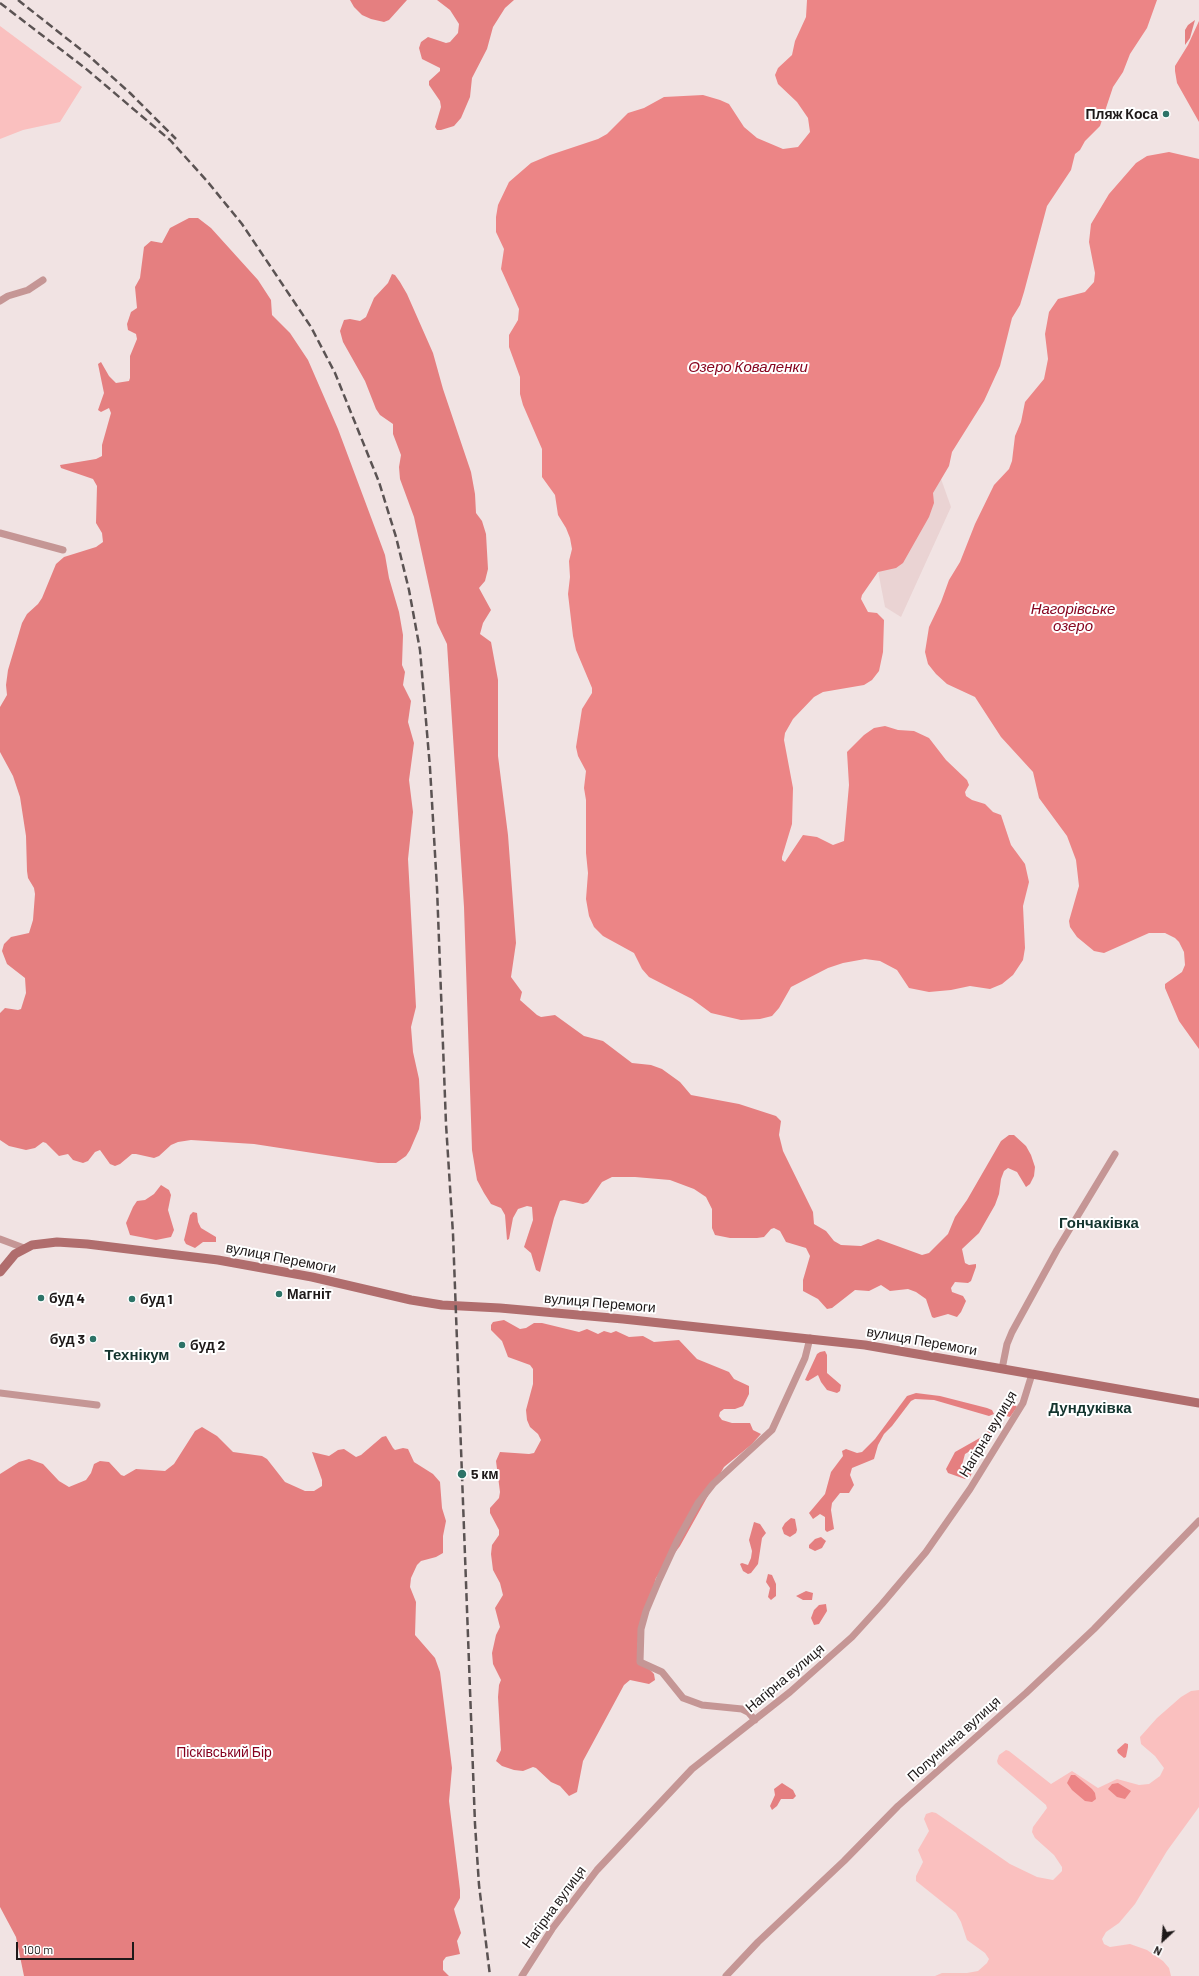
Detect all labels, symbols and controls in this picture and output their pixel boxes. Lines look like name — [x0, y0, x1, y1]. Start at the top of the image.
place label: Пляж Коса — [1085, 106, 1158, 122]
marker: Пляж Коса — [1161, 109, 1171, 119]
water label: Озеро Коваленки — [688, 358, 808, 376]
water label: Нагорівське озеро — [1031, 600, 1115, 635]
district label: Гончаківка — [1059, 1214, 1139, 1232]
street label: вулиця Перемоги — [224, 1239, 338, 1277]
place label: Магніт — [287, 1286, 332, 1302]
marker: Магніт — [274, 1289, 284, 1299]
place label: буд 4 — [49, 1290, 85, 1306]
street label: вулиця Перемоги — [543, 1290, 657, 1316]
place label: буд 1 — [140, 1291, 173, 1307]
marker: буд 4 — [36, 1293, 46, 1303]
marker: буд 1 — [127, 1294, 137, 1304]
street label: вулиця Перемоги — [865, 1323, 979, 1359]
place label: буд 3 — [50, 1331, 85, 1347]
marker: буд 3 — [88, 1334, 98, 1344]
place label: буд 2 — [190, 1337, 225, 1353]
marker: буд 2 — [177, 1340, 187, 1350]
district label: Технікум — [105, 1346, 169, 1364]
street label: Нагірна вулиця — [956, 1388, 1020, 1480]
district label: Дундуківка — [1048, 1399, 1132, 1417]
place label: 5 км — [471, 1466, 499, 1482]
marker: 5 км — [456, 1468, 468, 1480]
street label: Нагірна вулиця — [742, 1640, 828, 1716]
street label: Полунична вулиця — [904, 1693, 1004, 1785]
park label: Пісківський Бір — [176, 1744, 272, 1760]
street label: Нагірна вулиця — [519, 1863, 589, 1951]
north arrow — [1143, 1920, 1183, 1960]
scale bar — [18, 1934, 136, 1960]
text: 100 m — [23, 1942, 53, 1956]
text: N — [1151, 1944, 1164, 1959]

